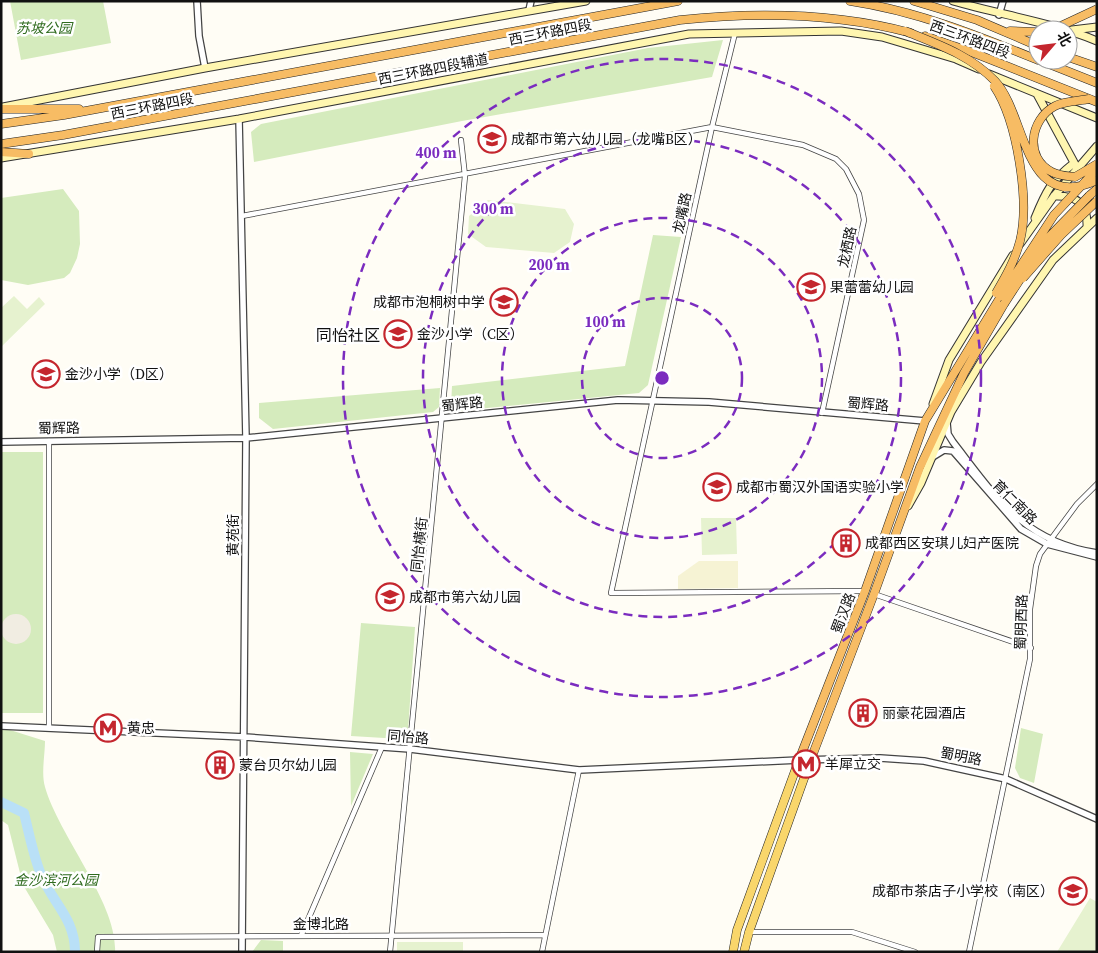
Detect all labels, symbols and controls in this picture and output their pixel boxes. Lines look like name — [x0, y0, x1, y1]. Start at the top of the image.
street label: 西三环路四段 — [507, 14, 593, 50]
street label: 西三环路四段 — [927, 15, 1013, 63]
park label: 苏坡公园 — [16, 18, 74, 38]
north arrow — [1028, 20, 1078, 70]
text: 北 — [1052, 28, 1077, 50]
street label: 西三环路四段辅道 — [376, 48, 490, 90]
street label: 西三环路四段 — [109, 88, 195, 124]
school or university icon: 成都市第六幼儿园（龙嘴B区） — [477, 124, 507, 154]
place label: 成都市第六幼儿园（龙嘴B区） — [511, 129, 702, 149]
text: 400 m — [415, 142, 457, 163]
street label: 龙嘴路 — [668, 190, 696, 236]
text: 300 m — [472, 198, 514, 219]
street label: 龙栖路 — [833, 224, 861, 270]
text: 200 m — [528, 254, 570, 275]
school or university icon: 果蕾蕾幼儿园 — [796, 272, 826, 302]
place label: 果蕾蕾幼儿园 — [830, 277, 914, 297]
school or university icon: 成都市泡桐树中学 — [489, 287, 519, 317]
place label: 成都市泡桐树中学 — [373, 292, 485, 312]
text: 100 m — [584, 311, 626, 332]
school or university icon: 金沙小学（C区） — [383, 319, 413, 349]
district label: 同怡社区 — [316, 324, 380, 346]
place label: 金沙小学（C区） — [417, 324, 524, 344]
school or university icon: 金沙小学（D区） — [31, 359, 61, 389]
place label: 金沙小学（D区） — [65, 364, 173, 384]
centre of rings — [653, 369, 671, 387]
street label: 蜀辉路 — [440, 392, 484, 416]
street label: 蜀辉路 — [846, 392, 890, 416]
street label: 蜀辉路 — [38, 418, 80, 438]
school or university icon: 成都市蜀汉外国语实验小学 — [702, 472, 732, 502]
street label: 育仁南路 — [988, 475, 1042, 529]
place label: 成都市蜀汉外国语实验小学 — [736, 477, 904, 497]
street label: 黄苑街 — [223, 514, 243, 556]
street label: 同怡横街 — [406, 516, 432, 574]
building icon: 成都西区安琪儿妇产医院 — [831, 528, 861, 558]
place label: 成都西区安琪儿妇产医院 — [865, 533, 1019, 553]
school or university icon: 成都市第六幼儿园 — [375, 582, 405, 612]
place label: 成都市第六幼儿园 — [409, 587, 521, 607]
street label: 蜀汉路 — [826, 590, 860, 636]
street label: 蜀明西路 — [1010, 594, 1032, 650]
building icon: 丽豪花园酒店 — [848, 698, 878, 728]
place label: 丽豪花园酒店 — [882, 703, 966, 723]
metro station icon: 黄忠 — [93, 713, 123, 743]
place label: 黄忠 — [127, 718, 155, 738]
street label: 同怡路 — [386, 725, 430, 749]
street label: 蜀明路 — [938, 742, 984, 770]
metro station icon: 羊犀立交 — [791, 749, 821, 779]
building icon: 蒙台贝尔幼儿园 — [205, 750, 235, 780]
place label: 羊犀立交 — [825, 754, 881, 774]
place label: 蒙台贝尔幼儿园 — [239, 755, 337, 775]
park label: 金沙滨河公园 — [14, 870, 100, 890]
school or university icon: 成都市茶店子小学校（南区） — [1058, 876, 1088, 906]
place label: 成都市茶店子小学校（南区） — [872, 881, 1054, 901]
street label: 金博北路 — [293, 914, 349, 934]

